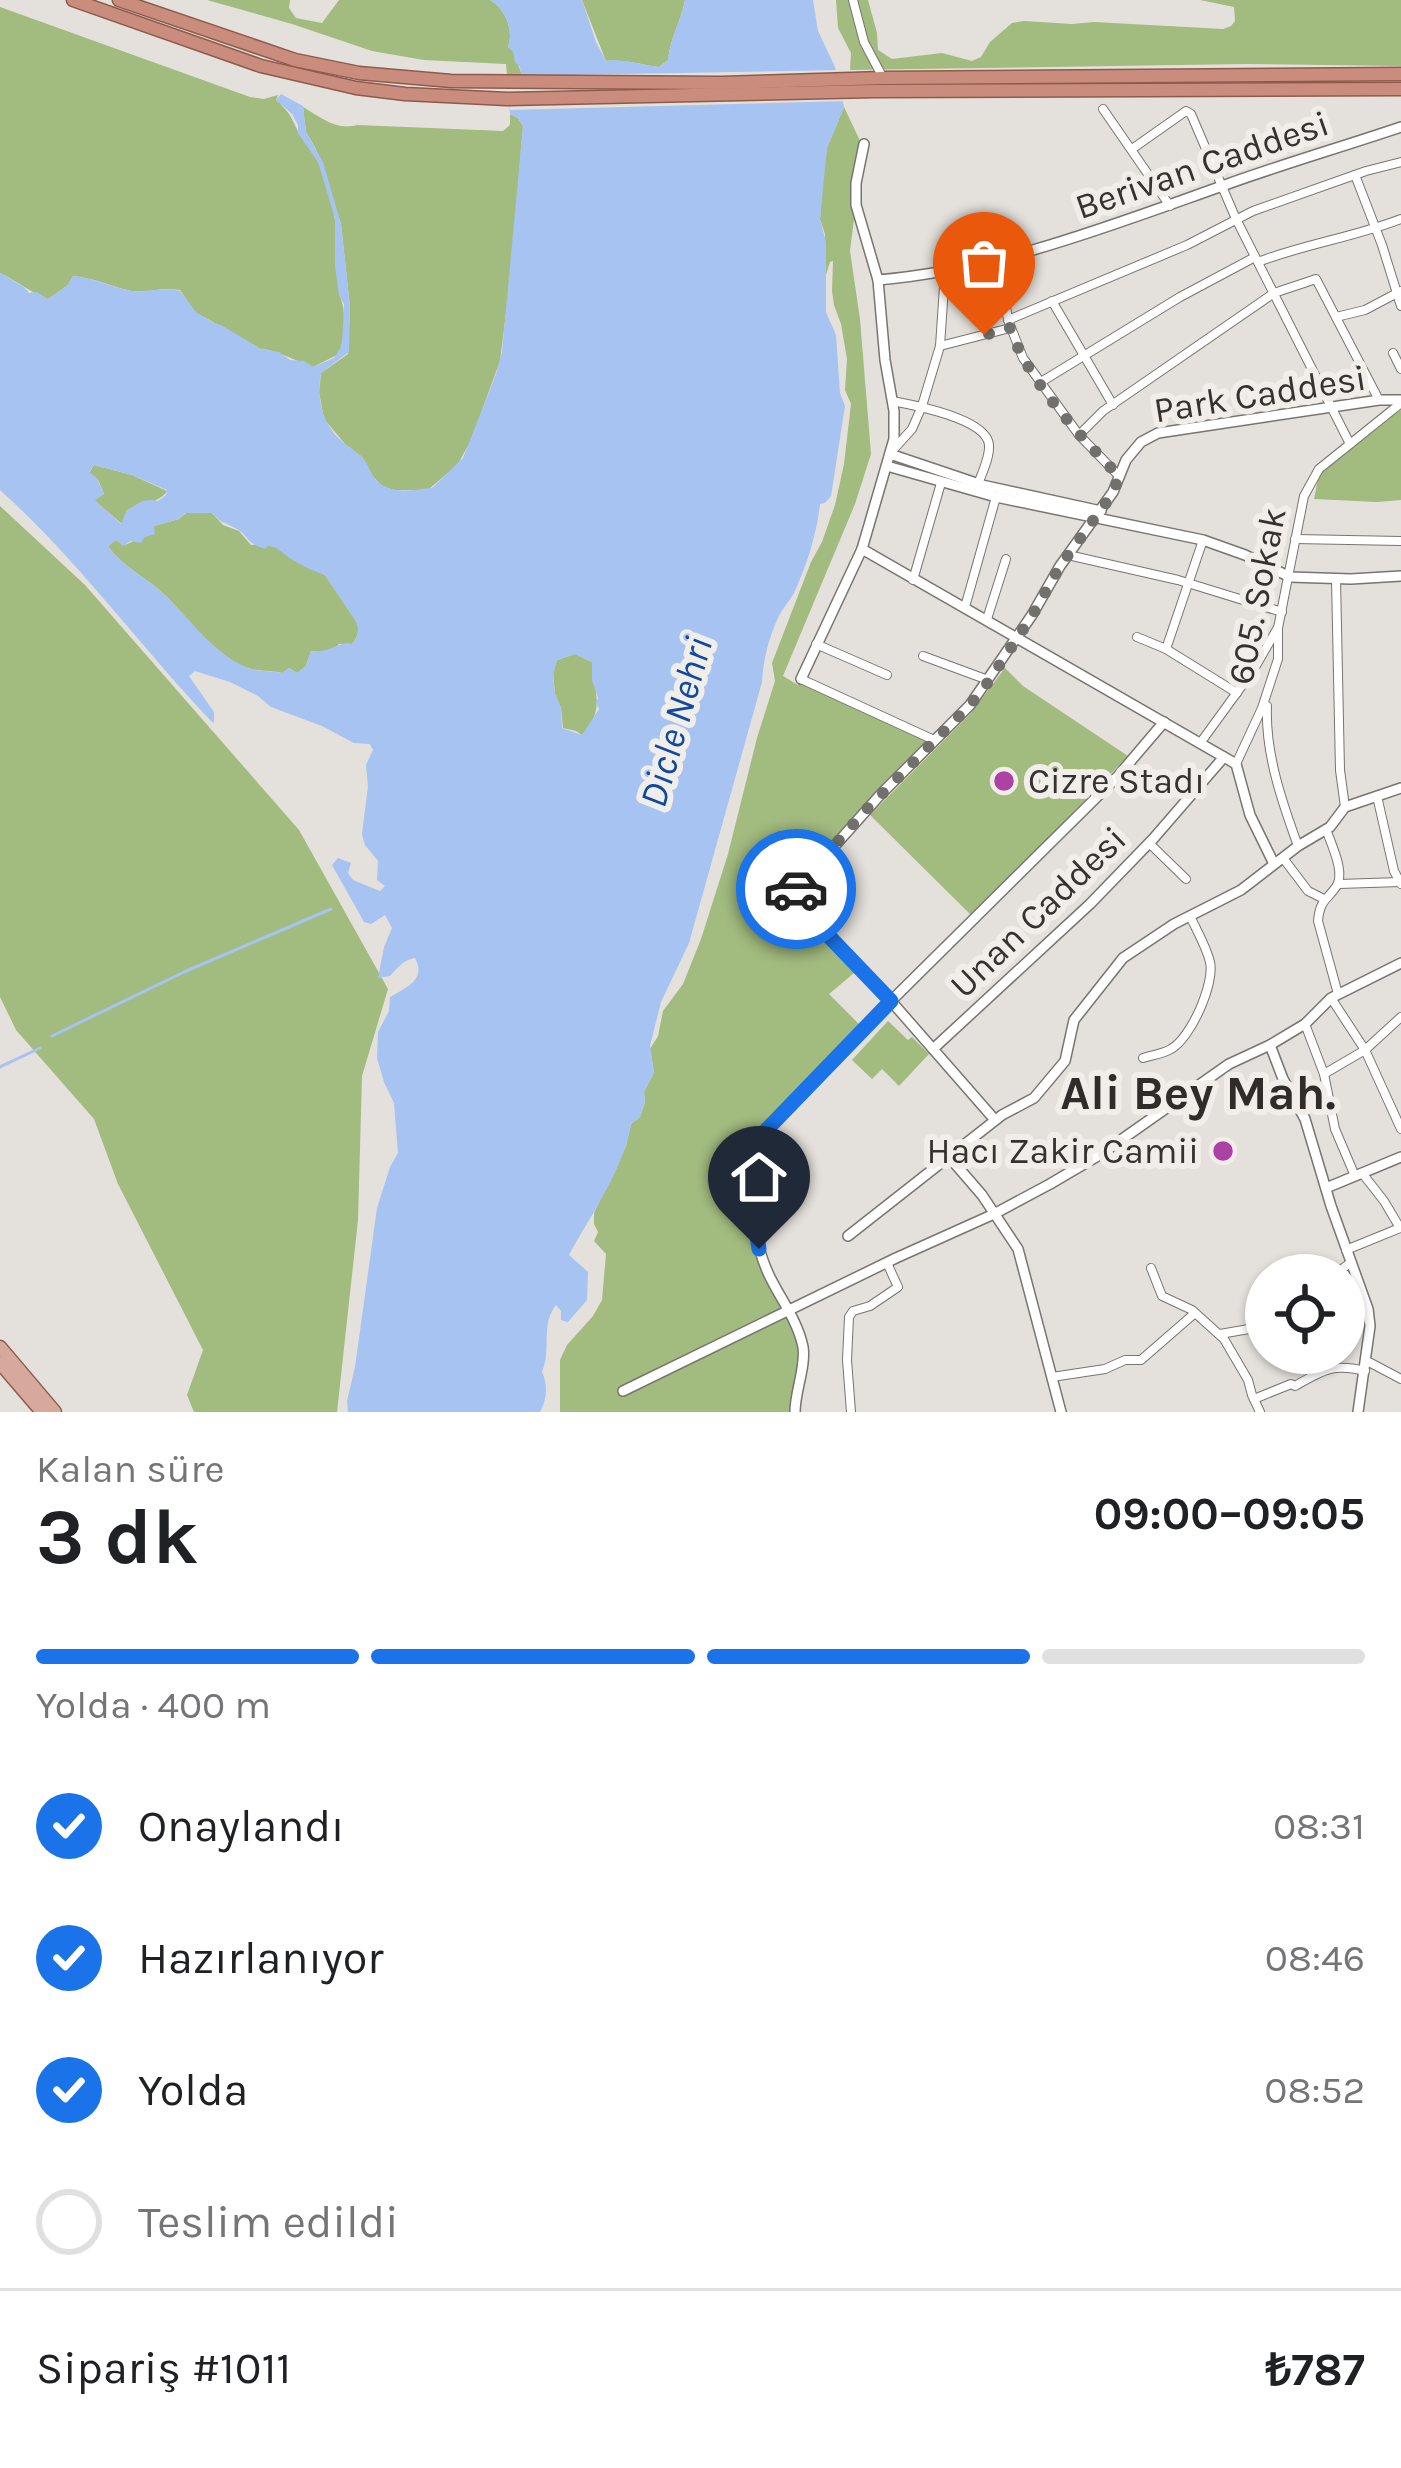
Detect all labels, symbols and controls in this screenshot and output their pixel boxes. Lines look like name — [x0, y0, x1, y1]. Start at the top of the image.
street label: Berivan Caddesi — [1070, 102, 1334, 228]
pin — [933, 212, 1035, 335]
icon: bag — [951, 230, 1017, 296]
street label: Park Caddesi — [1151, 356, 1369, 432]
street label: 605. Sokak — [1219, 504, 1295, 688]
water label: Dicle Nehri — [630, 631, 722, 813]
place label: Cizre Stadı — [1028, 760, 1205, 802]
marker: Cizre Stadı — [991, 768, 1017, 794]
street label: Unan Caddesi — [941, 818, 1135, 1006]
courier — [736, 829, 856, 949]
icon: car — [763, 856, 829, 922]
district label: Ali Bey Mah. — [1060, 1065, 1336, 1121]
pin — [708, 1126, 810, 1249]
place label: Hacı Zakir Camii — [927, 1130, 1199, 1172]
marker: Hacı Zakir Camii — [1210, 1138, 1236, 1164]
icon: home — [726, 1144, 792, 1210]
map controls — [1245, 1254, 1365, 1374]
button: locate — [1245, 1254, 1365, 1374]
text: Kalan süre — [36, 1446, 225, 1492]
text: 09:00–09:05 — [1094, 1488, 1365, 1540]
text: 3 dk — [36, 1491, 198, 1583]
text: Yolda · 400 m — [36, 1682, 271, 1728]
icon: check — [36, 1793, 102, 1859]
text: Onaylandı — [138, 1800, 345, 1852]
text: 08:31 — [1273, 1803, 1365, 1849]
icon: check — [36, 1925, 102, 1991]
text: Hazırlanıyor — [138, 1932, 384, 1984]
text: 08:46 — [1265, 1935, 1365, 1981]
icon: check — [36, 2057, 102, 2123]
text: Yolda — [138, 2064, 248, 2116]
text: 08:52 — [1264, 2067, 1365, 2113]
text: Teslim edildi — [138, 2196, 399, 2248]
text: Sipariş #1011 — [36, 2342, 291, 2394]
text: ₺787 — [1265, 2344, 1365, 2396]

